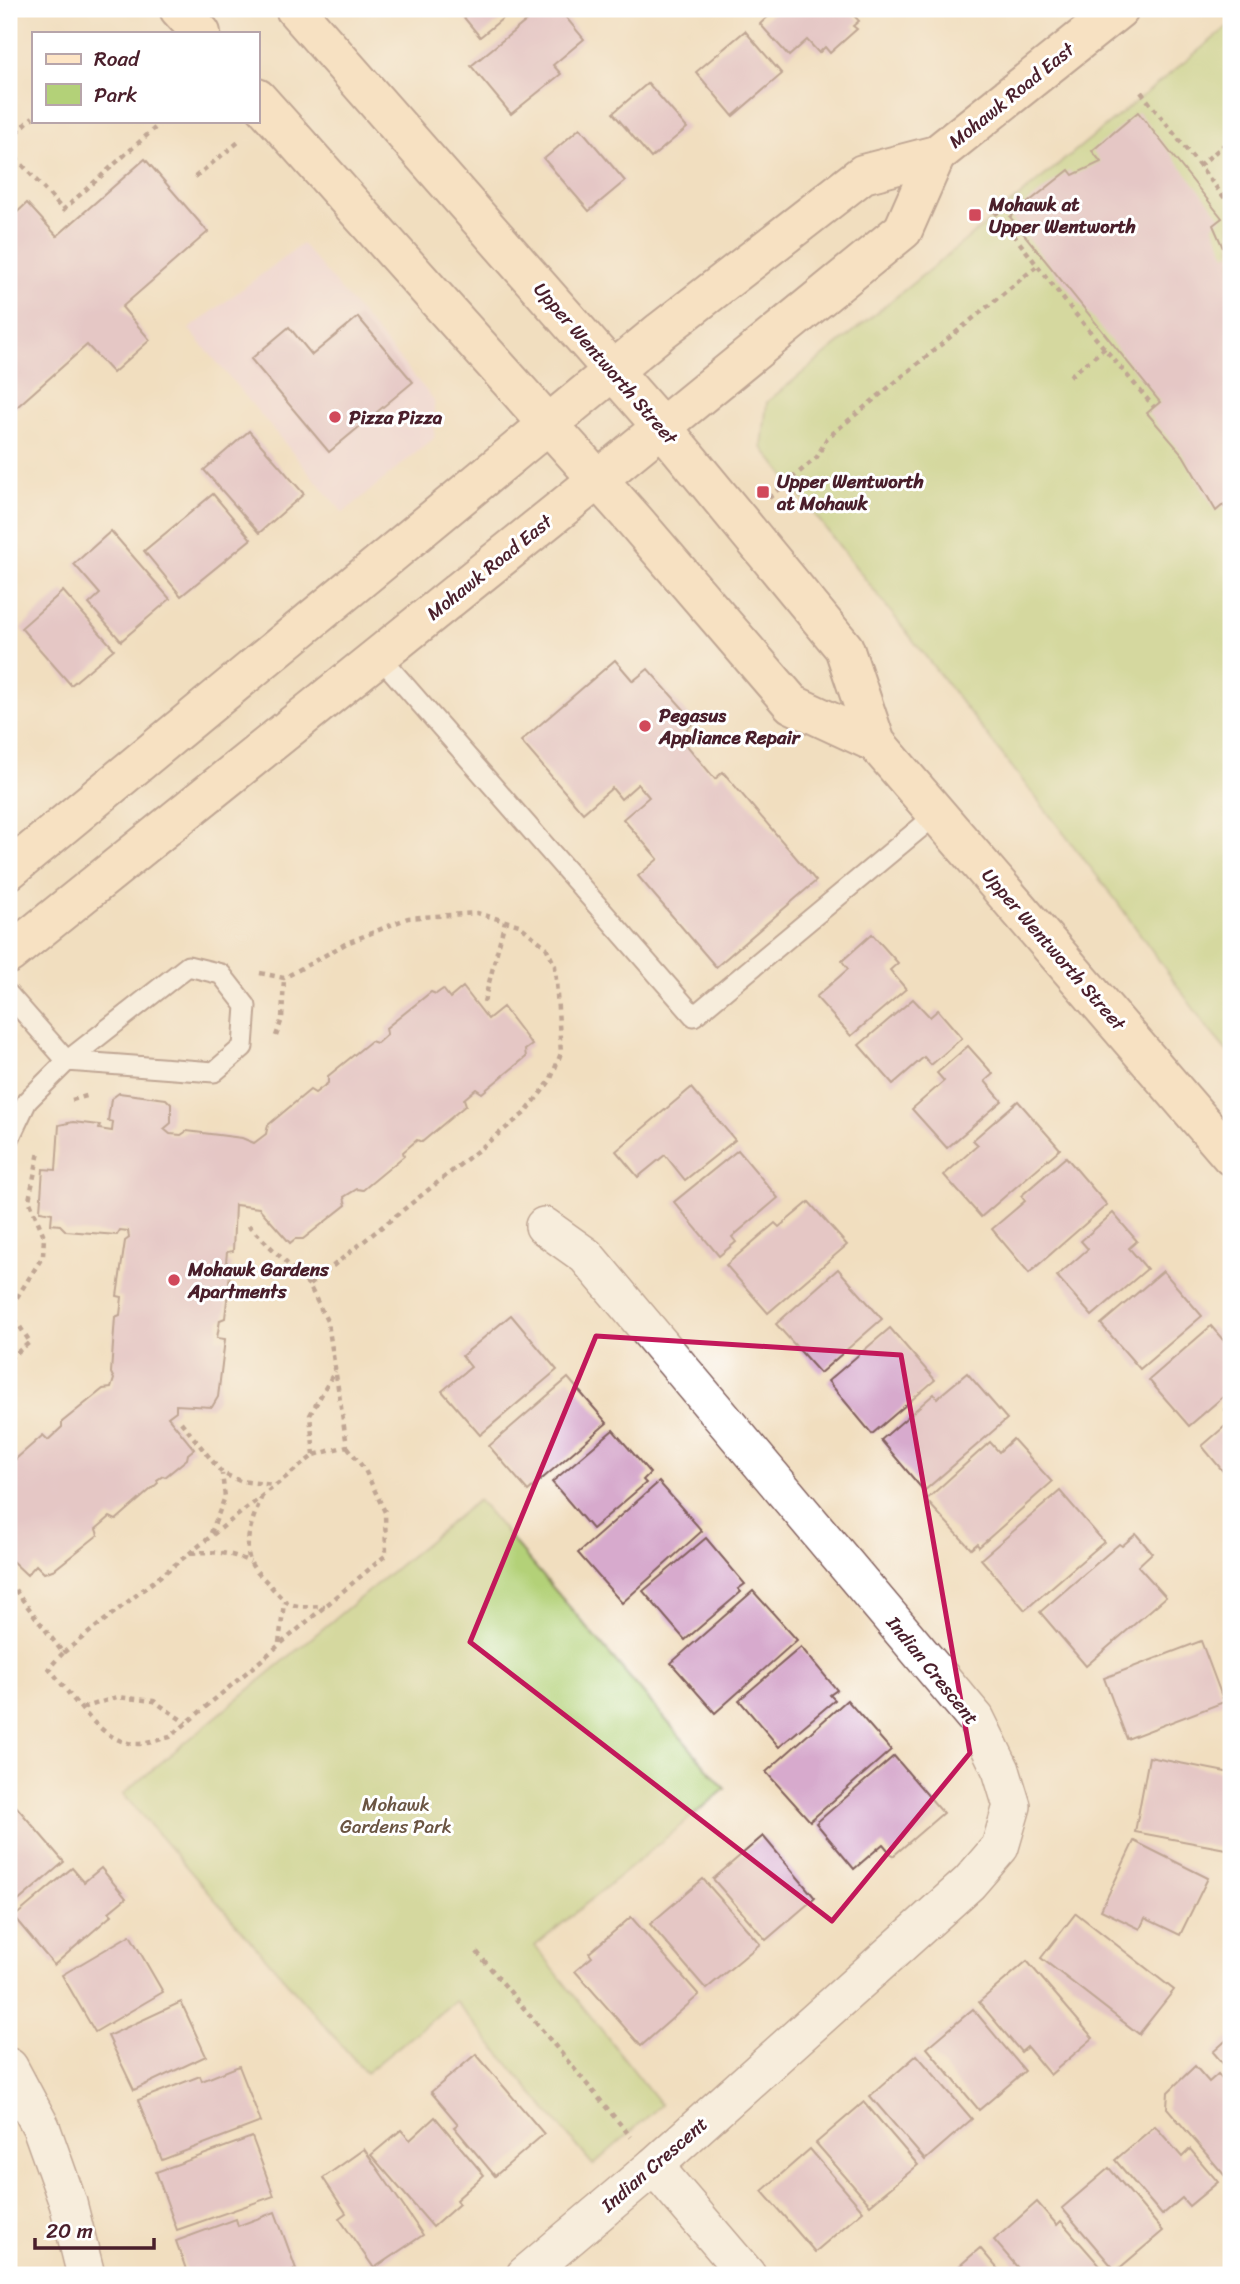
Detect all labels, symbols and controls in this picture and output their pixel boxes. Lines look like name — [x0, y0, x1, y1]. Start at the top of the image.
legend — [32, 32, 259, 122]
street label: Mohawk Road East — [941, 33, 1083, 157]
text: Road — [94, 40, 141, 78]
text: Park — [94, 76, 137, 114]
place label: Mohawk at Upper Wentworth — [988, 188, 1136, 243]
marker: Mohawk at Upper Wentworth — [967, 207, 983, 223]
street label: Upper Wentworth Street — [525, 274, 687, 453]
place label: Pizza Pizza — [349, 401, 443, 434]
marker: Pizza Pizza — [327, 409, 343, 425]
place label: Upper Wentworth at Mohawk — [776, 465, 924, 520]
marker: Upper Wentworth at Mohawk — [755, 484, 771, 500]
street label: Mohawk Road East — [419, 505, 561, 629]
place label: Pegasus Appliance Repair — [658, 699, 802, 754]
marker: Pegasus Appliance Repair — [637, 718, 653, 734]
street label: Upper Wentworth Street — [973, 860, 1135, 1039]
place label: Mohawk Gardens Apartments — [187, 1253, 330, 1308]
marker: Mohawk Gardens Apartments — [166, 1272, 182, 1288]
street label: Indian Crescent — [877, 1607, 987, 1732]
park label: Mohawk Gardens Park — [340, 1788, 452, 1843]
street label: Indian Crescent — [593, 2108, 715, 2221]
scale bar — [35, 2207, 154, 2251]
text: 20 m — [46, 2212, 93, 2250]

